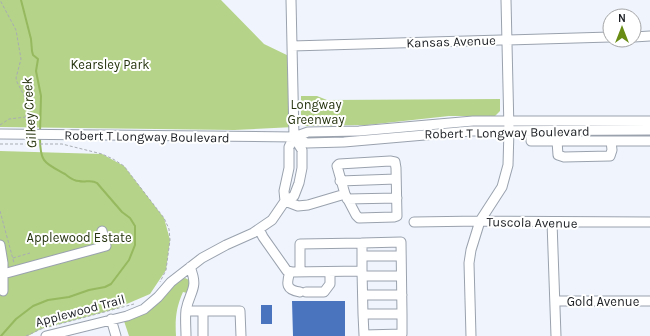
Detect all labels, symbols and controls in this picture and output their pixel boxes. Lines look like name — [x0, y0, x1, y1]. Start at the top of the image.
north arrow — [602, 8, 642, 48]
text: N — [618, 12, 626, 25]
street label: Kansas Avenue — [406, 32, 496, 51]
park label: Kearsley Park — [70, 57, 150, 72]
water label: Gilkey Creek — [18, 76, 40, 149]
park label: Longway Greenway — [288, 97, 344, 127]
street label: Robert T Longway Boulevard — [424, 124, 590, 141]
street label: Robert T Longway Boulevard — [64, 128, 230, 145]
street label: Tuscola Avenue — [486, 214, 578, 231]
park label: Applewood Estate — [26, 230, 132, 245]
street label: Applewood Trail — [34, 291, 127, 330]
street label: Gold Avenue — [567, 294, 640, 309]

